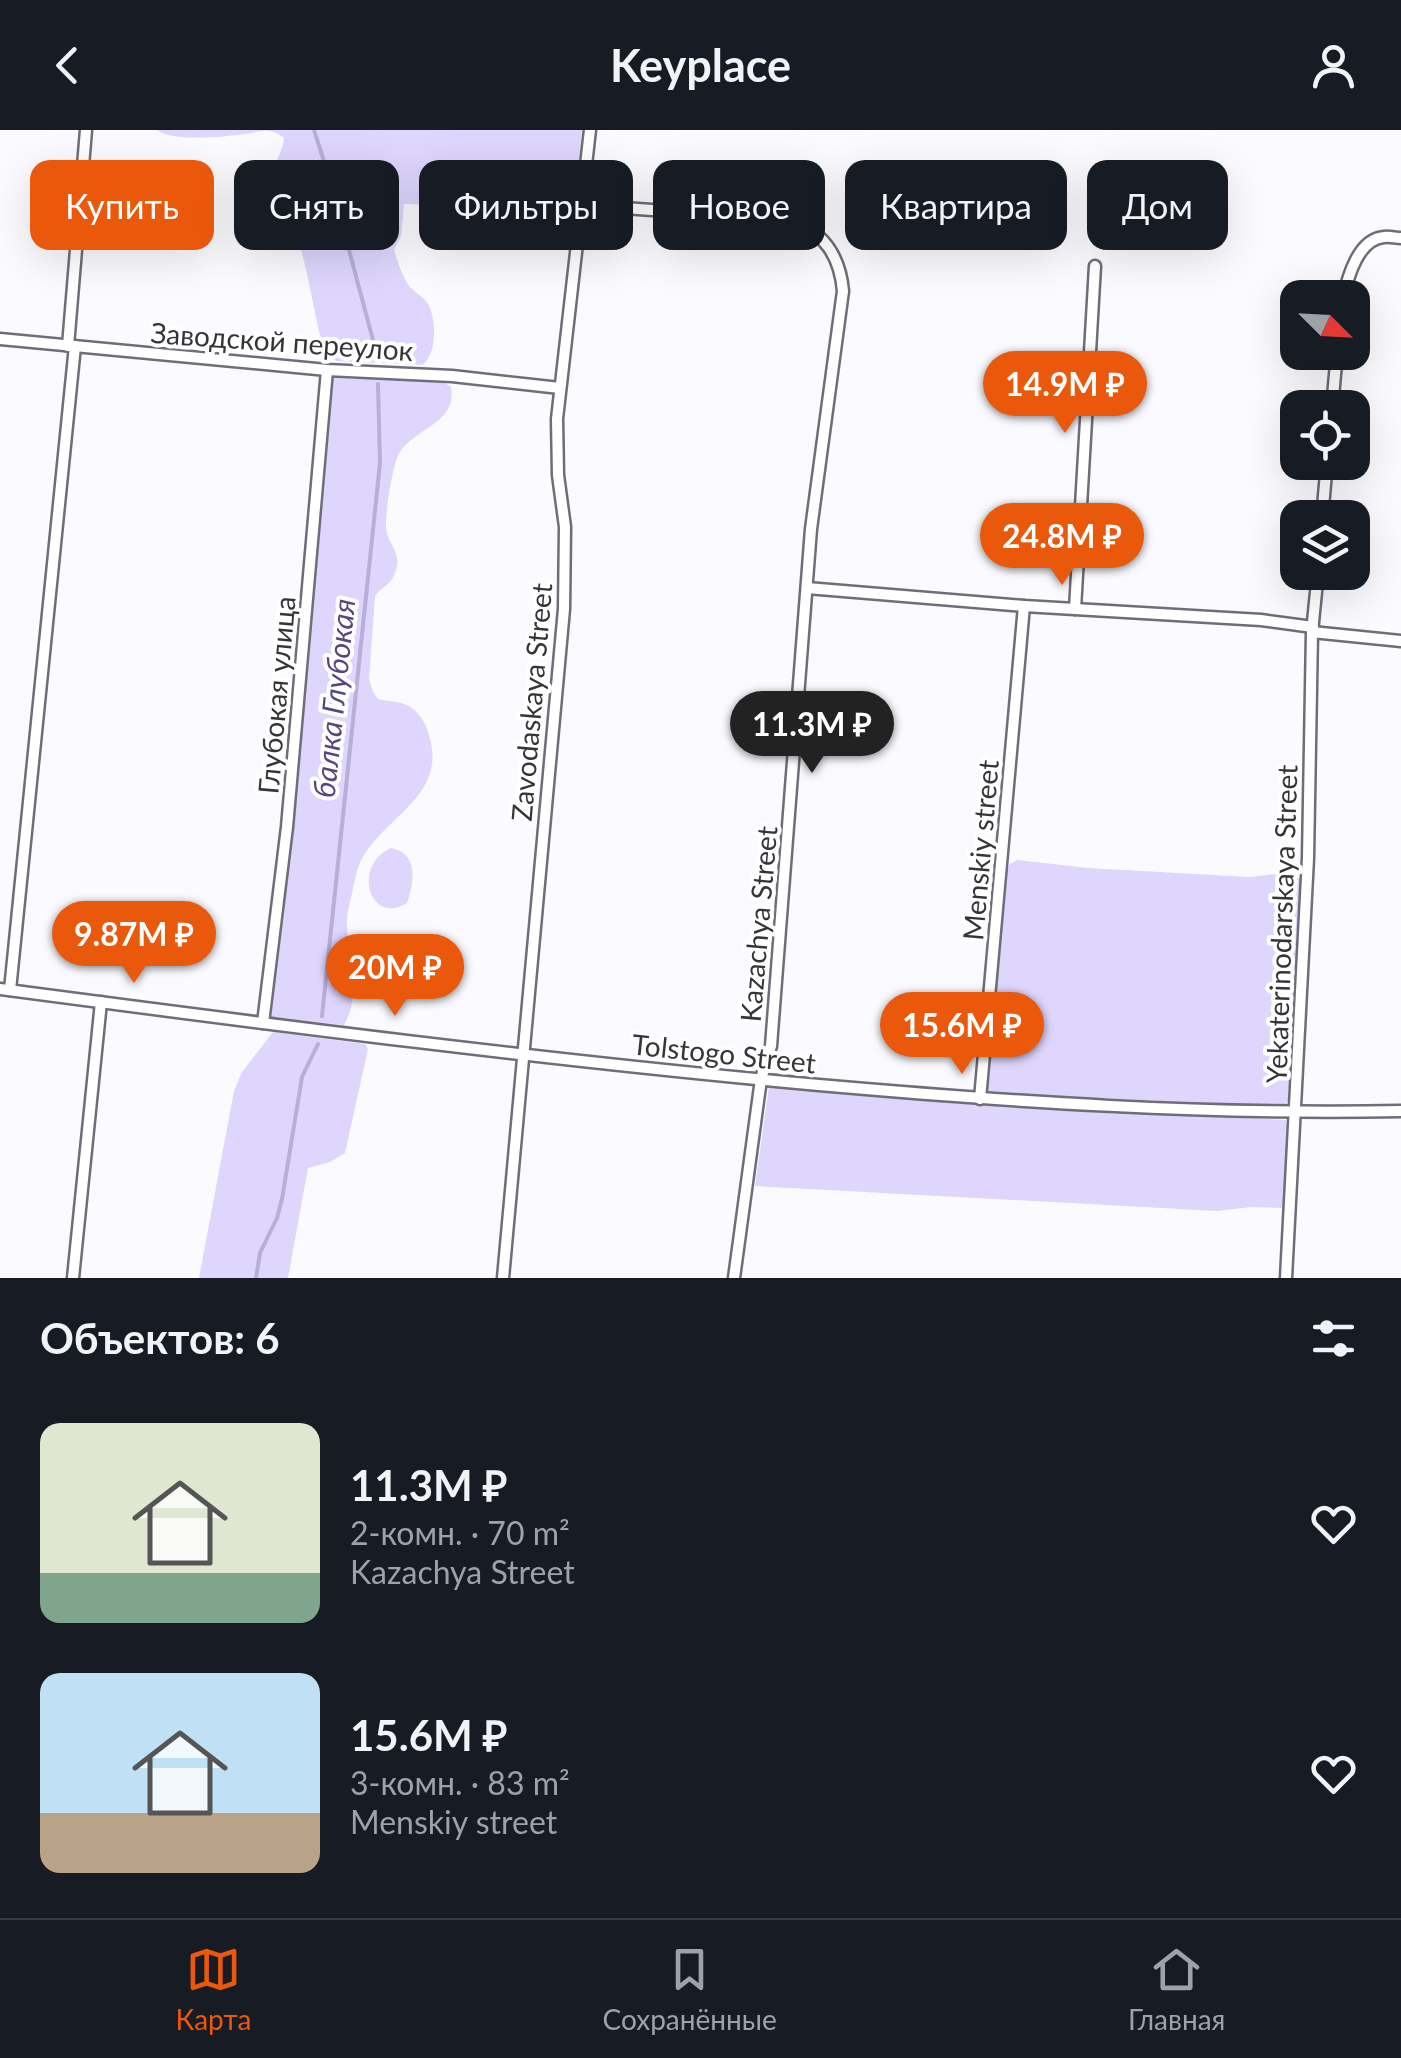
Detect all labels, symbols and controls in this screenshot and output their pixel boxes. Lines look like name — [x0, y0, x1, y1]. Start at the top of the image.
icon: back — [40, 38, 95, 93]
text: Keyplace — [610, 38, 791, 92]
icon: person — [1306, 38, 1361, 93]
chip: Купить — [30, 160, 214, 250]
chip: Снять — [234, 160, 399, 250]
chip: Фильтры — [419, 160, 633, 250]
chip: Новое — [653, 160, 825, 250]
chip: Квартира — [845, 160, 1067, 250]
chip: Дом — [1087, 160, 1228, 250]
north arrow — [1280, 280, 1370, 370]
map controls — [1280, 280, 1370, 590]
street label: Заводской переулок — [150, 315, 415, 367]
pin: 14.9M ₽ — [973, 351, 1157, 436]
text: 14.9M ₽ — [1005, 364, 1125, 403]
button: locate — [1280, 390, 1370, 480]
button: layers — [1280, 500, 1370, 590]
pin: 24.8M ₽ — [970, 503, 1154, 588]
text: 24.8M ₽ — [1002, 516, 1122, 555]
street label: Zavodaskaya Street — [504, 582, 558, 822]
street label: Глубокая улица — [250, 595, 302, 795]
water label: балка Глубокая — [305, 597, 361, 799]
pin: 11.3M ₽ — [720, 691, 904, 776]
text: 11.3M ₽ — [752, 704, 872, 743]
street label: Menskiy street — [955, 758, 1005, 942]
street label: Yekaterinodarskaya Street — [1258, 764, 1304, 1084]
street label: Kazachya Street — [732, 825, 784, 1023]
pin: 9.87M ₽ — [42, 901, 226, 986]
text: 9.87M ₽ — [74, 914, 194, 953]
pin: 20M ₽ — [325, 934, 465, 1019]
text: 20M ₽ — [348, 947, 442, 986]
pin: 15.6M ₽ — [870, 992, 1054, 1077]
text: 15.6M ₽ — [902, 1005, 1022, 1044]
street label: Tolstogo Street — [630, 1026, 818, 1080]
icon: filters — [1306, 1311, 1361, 1366]
text: Объектов: 6 — [40, 1313, 280, 1363]
text: 11.3M ₽ — [350, 1460, 507, 1510]
icon: home — [120, 1463, 240, 1583]
icon: heart — [1306, 1496, 1361, 1551]
text: 2-комн. · 70 m² — [350, 1513, 570, 1552]
text: Kazachya Street — [350, 1552, 575, 1591]
text: 15.6M ₽ — [350, 1710, 507, 1760]
icon: home — [120, 1713, 240, 1833]
icon: heart — [1306, 1746, 1361, 1801]
text: 3-комн. · 83 m² — [350, 1763, 570, 1802]
text: Menskiy street — [350, 1802, 557, 1841]
tab: Карта — [176, 1942, 251, 2036]
tab: Сохранённые — [603, 1942, 777, 2036]
tab: Главная — [1128, 1942, 1225, 2036]

